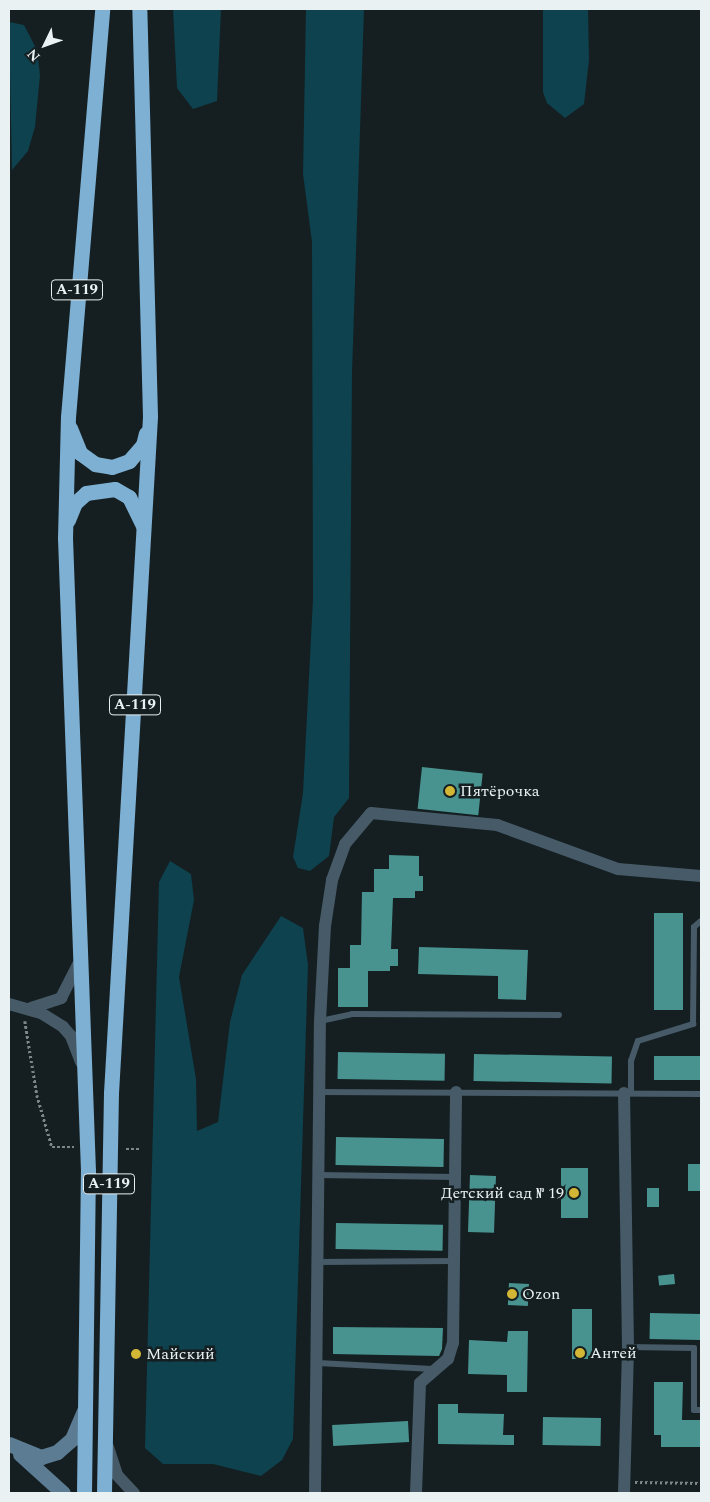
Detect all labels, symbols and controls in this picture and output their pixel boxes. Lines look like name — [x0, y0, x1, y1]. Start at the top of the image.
north arrow — [20, 20, 70, 70]
text: N — [22, 44, 45, 67]
road number: А-119 — [51, 278, 103, 302]
road number: А-119 — [109, 692, 161, 718]
place label: Пятёрочка — [460, 781, 540, 801]
marker: Пятёрочка — [444, 785, 456, 797]
road number: А-119 — [83, 1172, 135, 1196]
place label: Детский сад № 19 — [441, 1183, 564, 1203]
marker: Детский сад № 19 — [568, 1187, 580, 1199]
place label: Ozon — [522, 1284, 560, 1304]
marker: Ozon — [506, 1288, 518, 1300]
place label: Антей — [590, 1343, 637, 1363]
place label: Майский — [146, 1344, 215, 1364]
marker: Антей — [574, 1347, 586, 1359]
marker: Майский — [130, 1348, 142, 1360]

